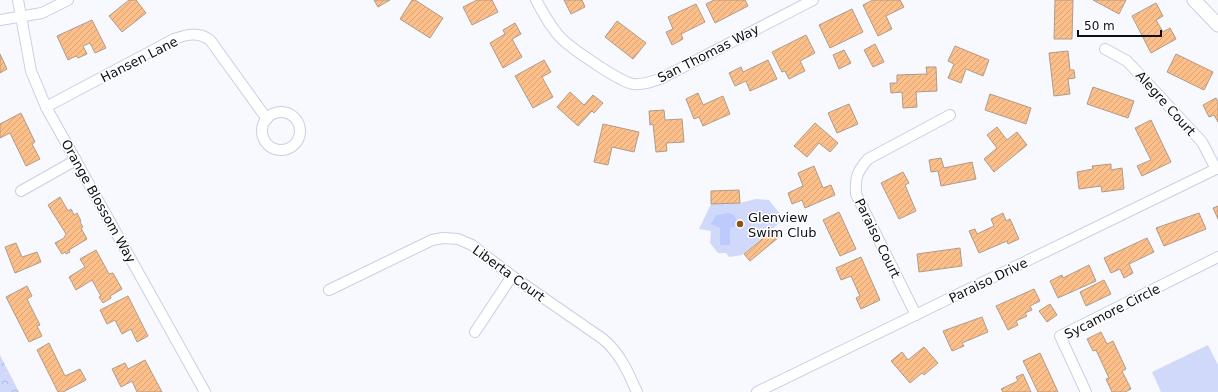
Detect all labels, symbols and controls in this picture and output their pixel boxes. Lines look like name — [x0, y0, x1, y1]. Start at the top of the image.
scale bar — [1078, 12, 1161, 38]
text: 50 m — [1084, 19, 1115, 33]
street label: San Thomas Way — [655, 21, 762, 86]
street label: Hansen Lane — [98, 34, 180, 85]
street label: Alegre Court — [1133, 68, 1199, 139]
street label: Orange Blossom Way — [58, 137, 139, 266]
street label: Paraiso Court — [852, 196, 903, 280]
place label: Glenview Swim Club — [748, 210, 816, 240]
marker: Glenview Swim Club — [735, 219, 745, 229]
street label: Liberta Court — [470, 242, 548, 305]
street label: Paraiso Drive — [946, 255, 1030, 306]
street label: Sycamore Circle — [1062, 281, 1163, 342]

